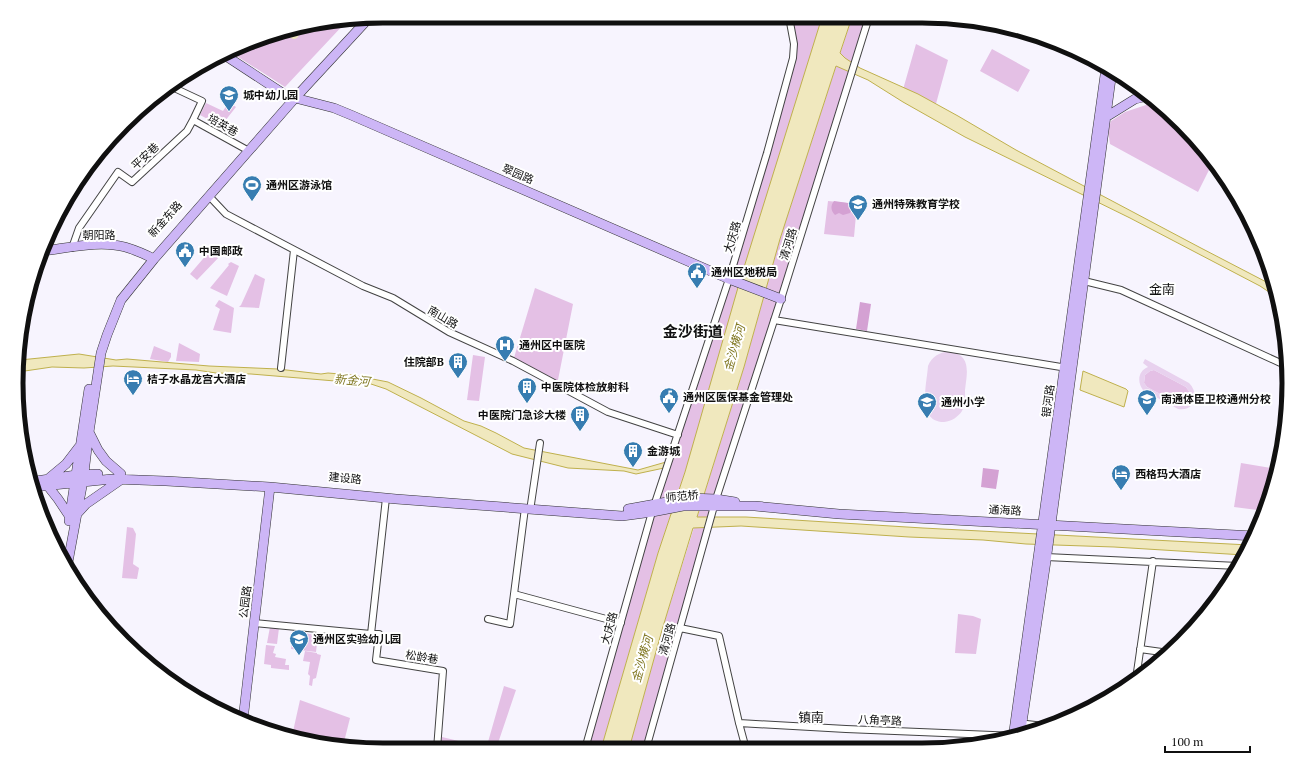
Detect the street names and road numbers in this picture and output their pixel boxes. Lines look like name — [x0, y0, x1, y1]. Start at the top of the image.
street label: 培英巷 — [205, 111, 241, 139]
street label: 平安巷 — [128, 140, 162, 172]
street label: 翠园路 — [500, 161, 536, 187]
street label: 新金东路 — [145, 198, 185, 240]
street label: 大庆路 — [720, 219, 744, 255]
street label: 清河路 — [776, 226, 800, 262]
street label: 朝阳路 — [83, 228, 116, 242]
street label: 南山路 — [425, 303, 461, 331]
street label: 银河路 — [1039, 384, 1057, 418]
street label: 建设路 — [328, 470, 362, 486]
street label: 师范桥 — [665, 487, 699, 505]
street label: 通海路 — [988, 502, 1022, 518]
street label: 公园路 — [236, 585, 254, 619]
street label: 大庆路 — [598, 610, 620, 646]
street label: 清河路 — [656, 621, 678, 657]
street label: 松龄巷 — [405, 648, 439, 666]
street label: 八角亭路 — [858, 712, 902, 728]

